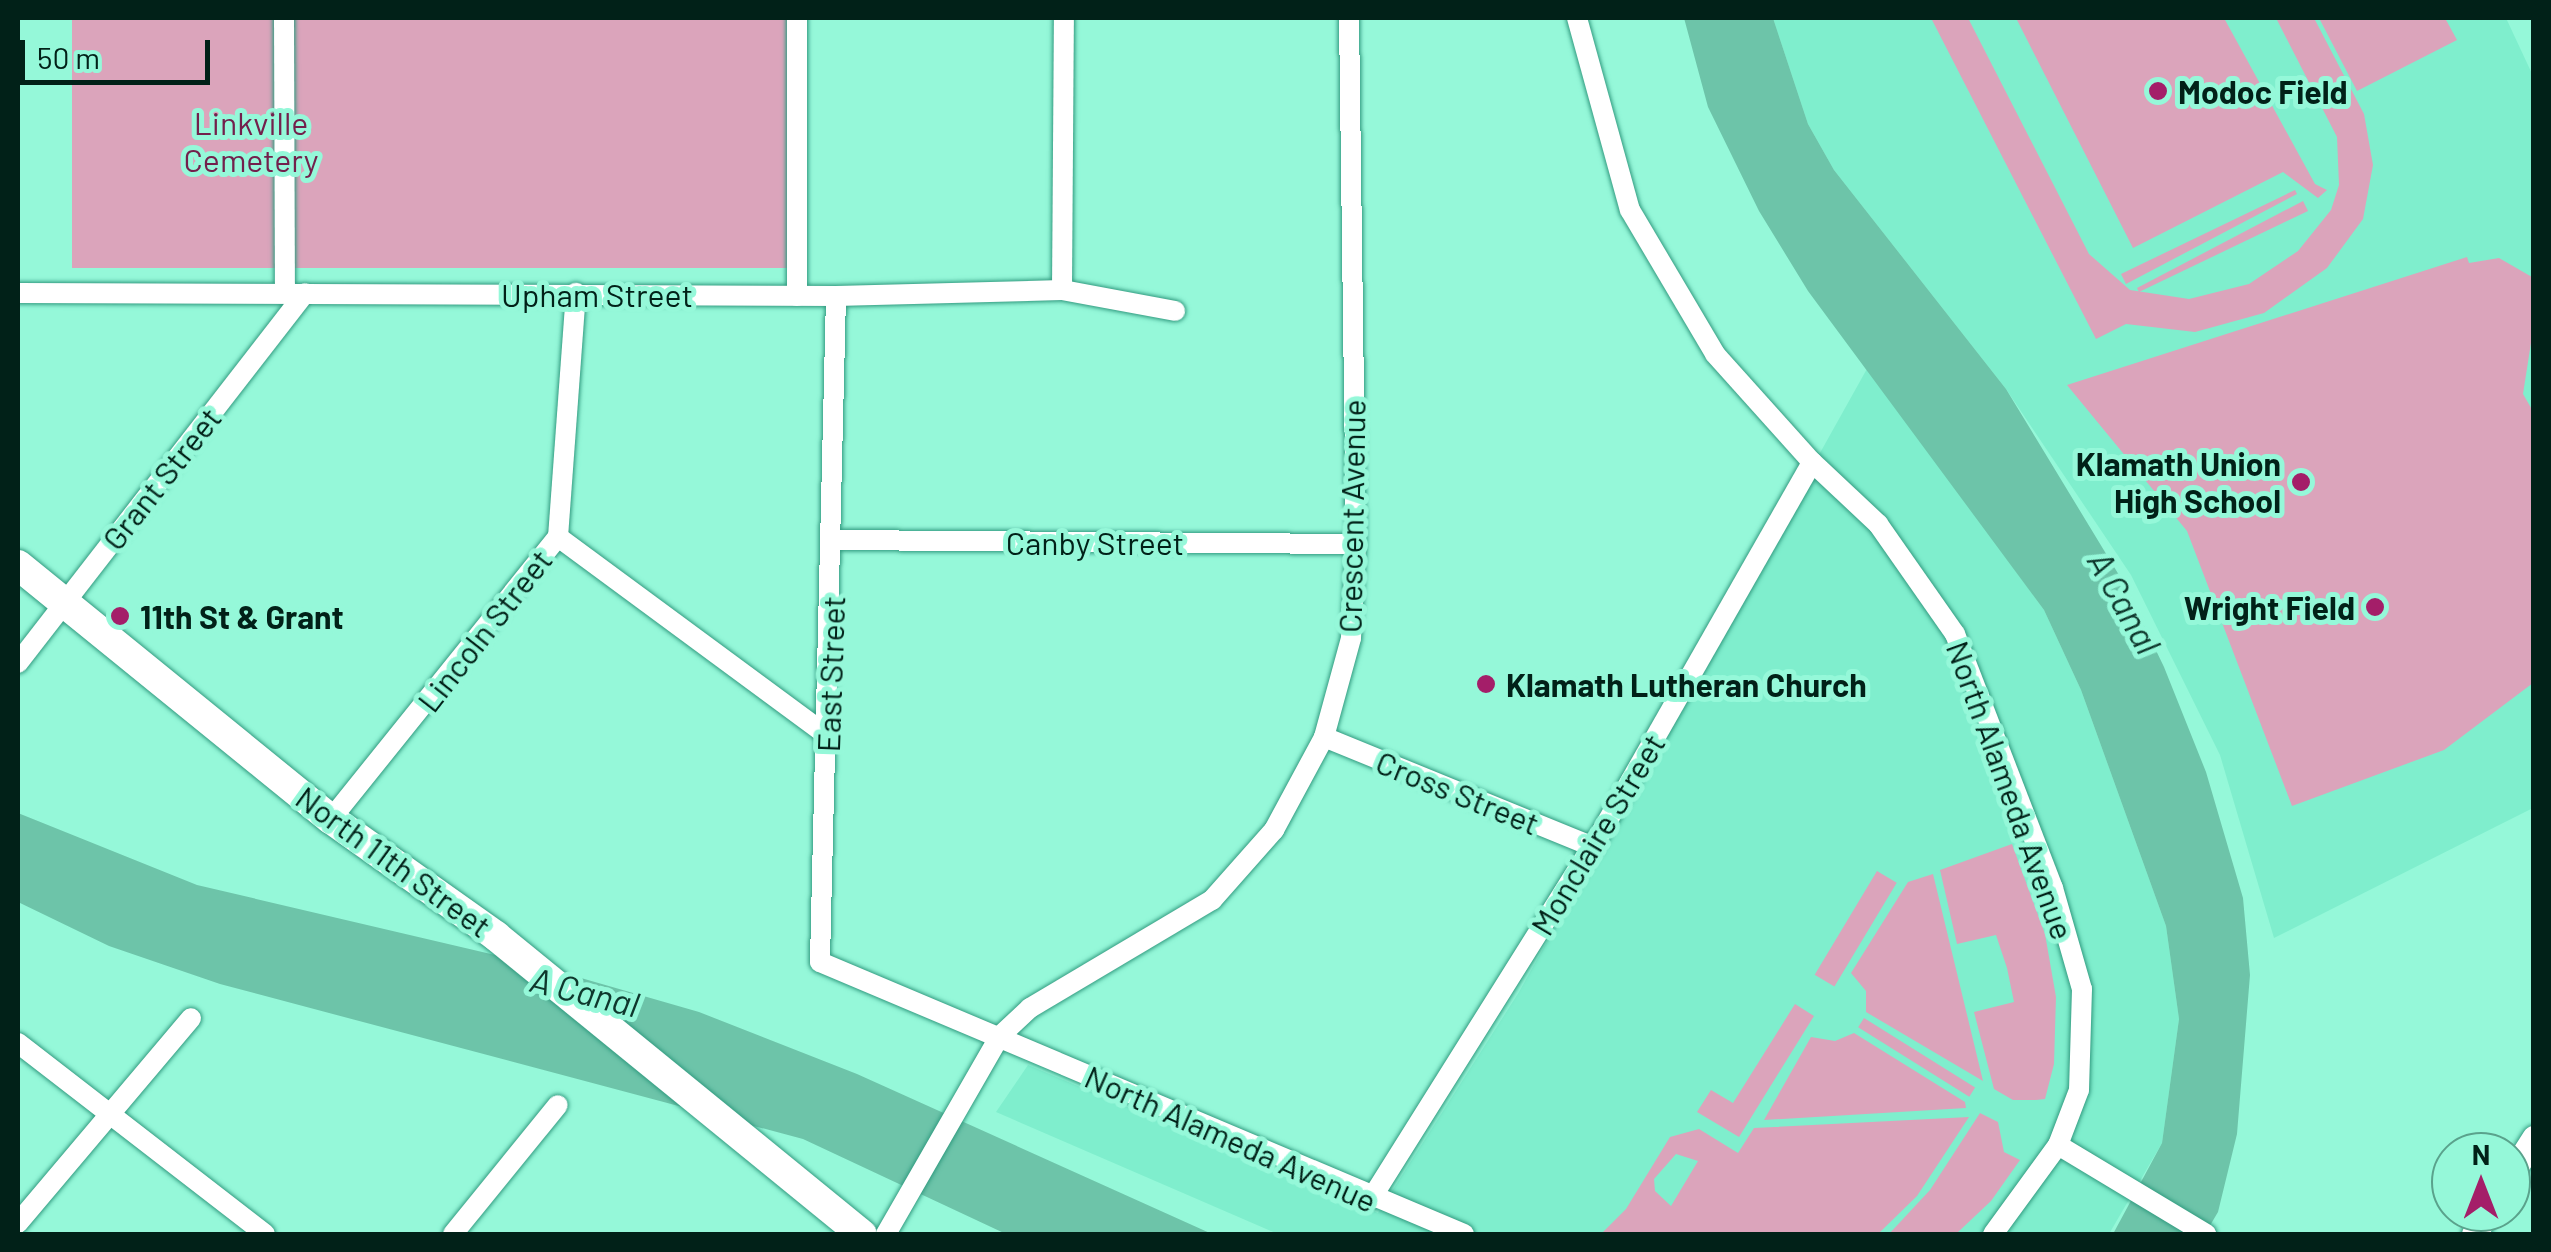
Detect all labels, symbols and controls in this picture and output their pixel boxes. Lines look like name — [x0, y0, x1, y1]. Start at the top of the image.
scale bar — [25, 20, 215, 82]
text: 50 m — [37, 39, 100, 75]
place label: Modoc Field — [2178, 72, 2348, 110]
marker: Modoc Field — [2147, 80, 2169, 102]
park label: Linkville Cemetery — [183, 104, 319, 179]
street label: Upham Street — [501, 275, 693, 313]
street label: Grant Street — [93, 399, 229, 557]
street label: Crescent Avenue — [1330, 399, 1372, 633]
place label: Klamath Union High School — [2076, 445, 2281, 520]
marker: Klamath Union High School — [2290, 471, 2312, 493]
street label: Canby Street — [1006, 523, 1184, 561]
street label: Lincoln Street — [409, 541, 559, 719]
water label: A Canal — [2080, 543, 2170, 661]
place label: Wright Field — [2184, 588, 2355, 626]
street label: East Street — [808, 595, 852, 753]
marker: Wright Field — [2364, 596, 2386, 618]
place label: 11th St & Grant — [140, 597, 344, 635]
marker: 11th St & Grant — [109, 605, 131, 627]
street label: North Alameda Avenue — [1939, 636, 2083, 944]
place label: Klamath Lutheran Church — [1506, 665, 1867, 703]
marker: Klamath Lutheran Church — [1475, 673, 1497, 695]
street label: Monclaire Street — [1522, 726, 1672, 942]
street label: Cross Street — [1371, 742, 1545, 842]
street label: North 11th Street — [289, 777, 499, 945]
water label: A Canal — [526, 957, 644, 1025]
street label: North Alameda Avenue — [1079, 1056, 1383, 1220]
north arrow — [2431, 1132, 2531, 1232]
text: N — [2472, 1137, 2490, 1171]

